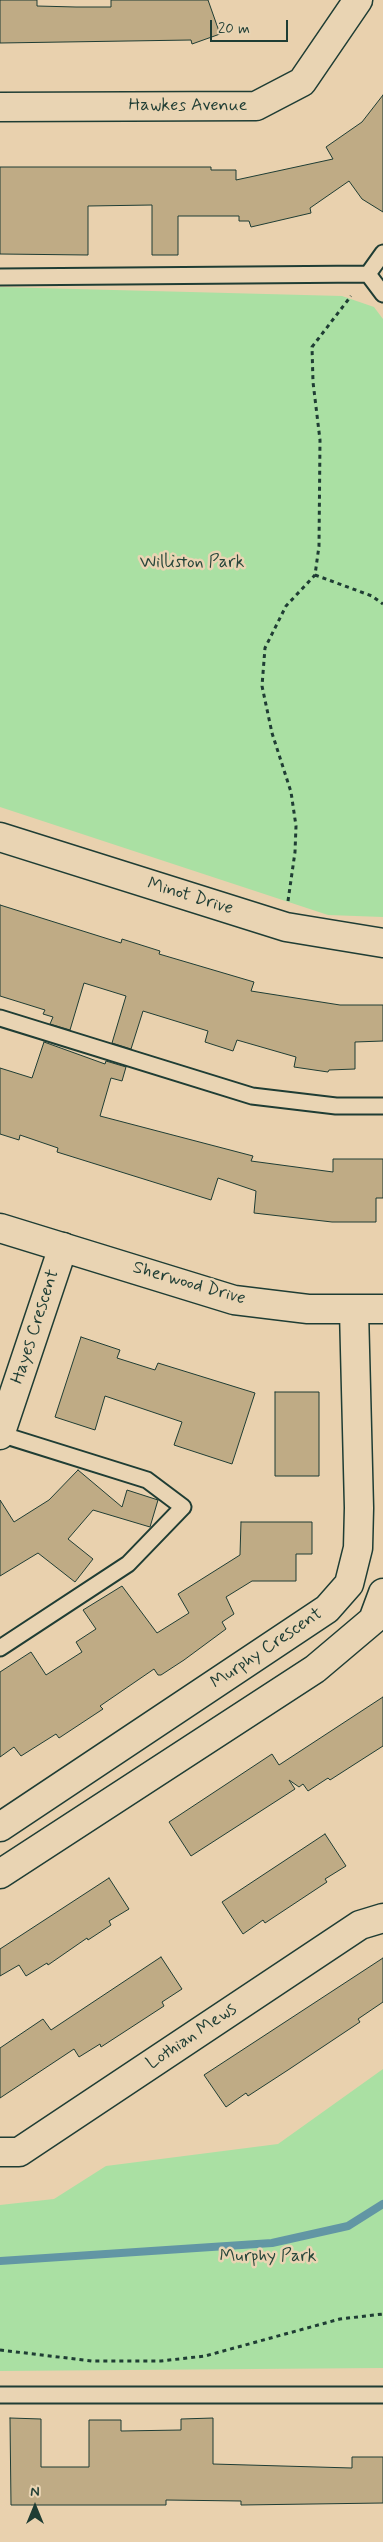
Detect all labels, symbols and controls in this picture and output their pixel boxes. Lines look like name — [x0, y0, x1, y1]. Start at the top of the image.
scale bar — [213, 10, 290, 42]
text: 20 m — [218, 19, 250, 39]
street label: Hawkes Avenue — [129, 95, 247, 117]
park label: Williston Park — [140, 552, 244, 574]
street label: Minot Drive — [145, 874, 235, 920]
street label: Sherwood Drive — [130, 1258, 248, 1310]
street label: Hayes Crescent — [7, 1267, 65, 1387]
street label: Murphy Crescent — [207, 1604, 327, 1694]
street label: Lothian Mews — [143, 1999, 241, 2075]
park label: Murphy Park — [219, 2246, 317, 2268]
north arrow — [10, 2482, 60, 2532]
text: N — [30, 2483, 40, 2501]

